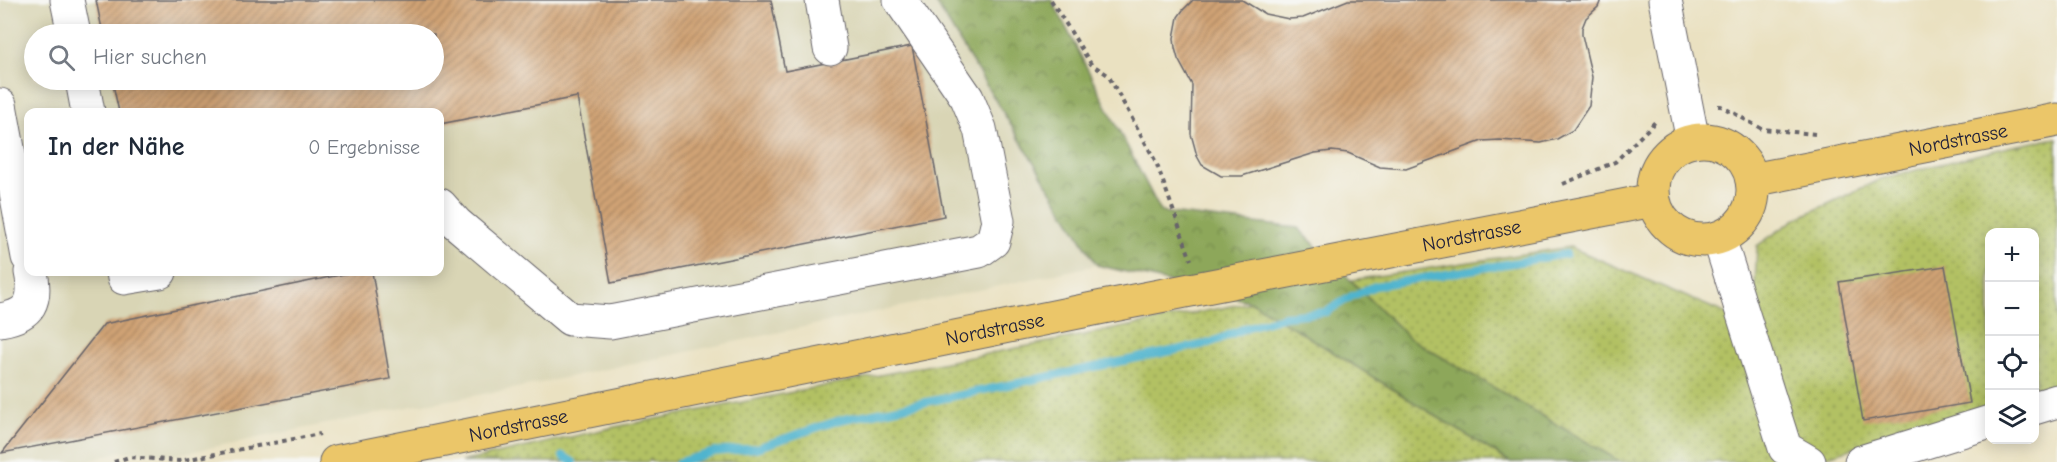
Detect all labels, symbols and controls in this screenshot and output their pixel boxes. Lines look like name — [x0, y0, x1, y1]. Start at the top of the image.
search box — [24, 24, 444, 90]
icon: search — [45, 41, 78, 74]
text: Hier suchen — [93, 44, 207, 70]
street label: Nordstrasse — [1907, 119, 2010, 161]
text: In der Nähe — [48, 132, 185, 162]
text: 0 Ergebnisse — [308, 136, 420, 159]
street label: Nordstrasse — [1420, 215, 1523, 257]
map controls — [1985, 228, 2039, 444]
button: + — [1985, 228, 2039, 282]
button: − — [1985, 282, 2039, 336]
street label: Nordstrasse — [943, 308, 1046, 351]
button: locate — [1985, 336, 2039, 390]
button: layers — [1985, 390, 2039, 444]
street label: Nordstrasse — [467, 404, 570, 447]

